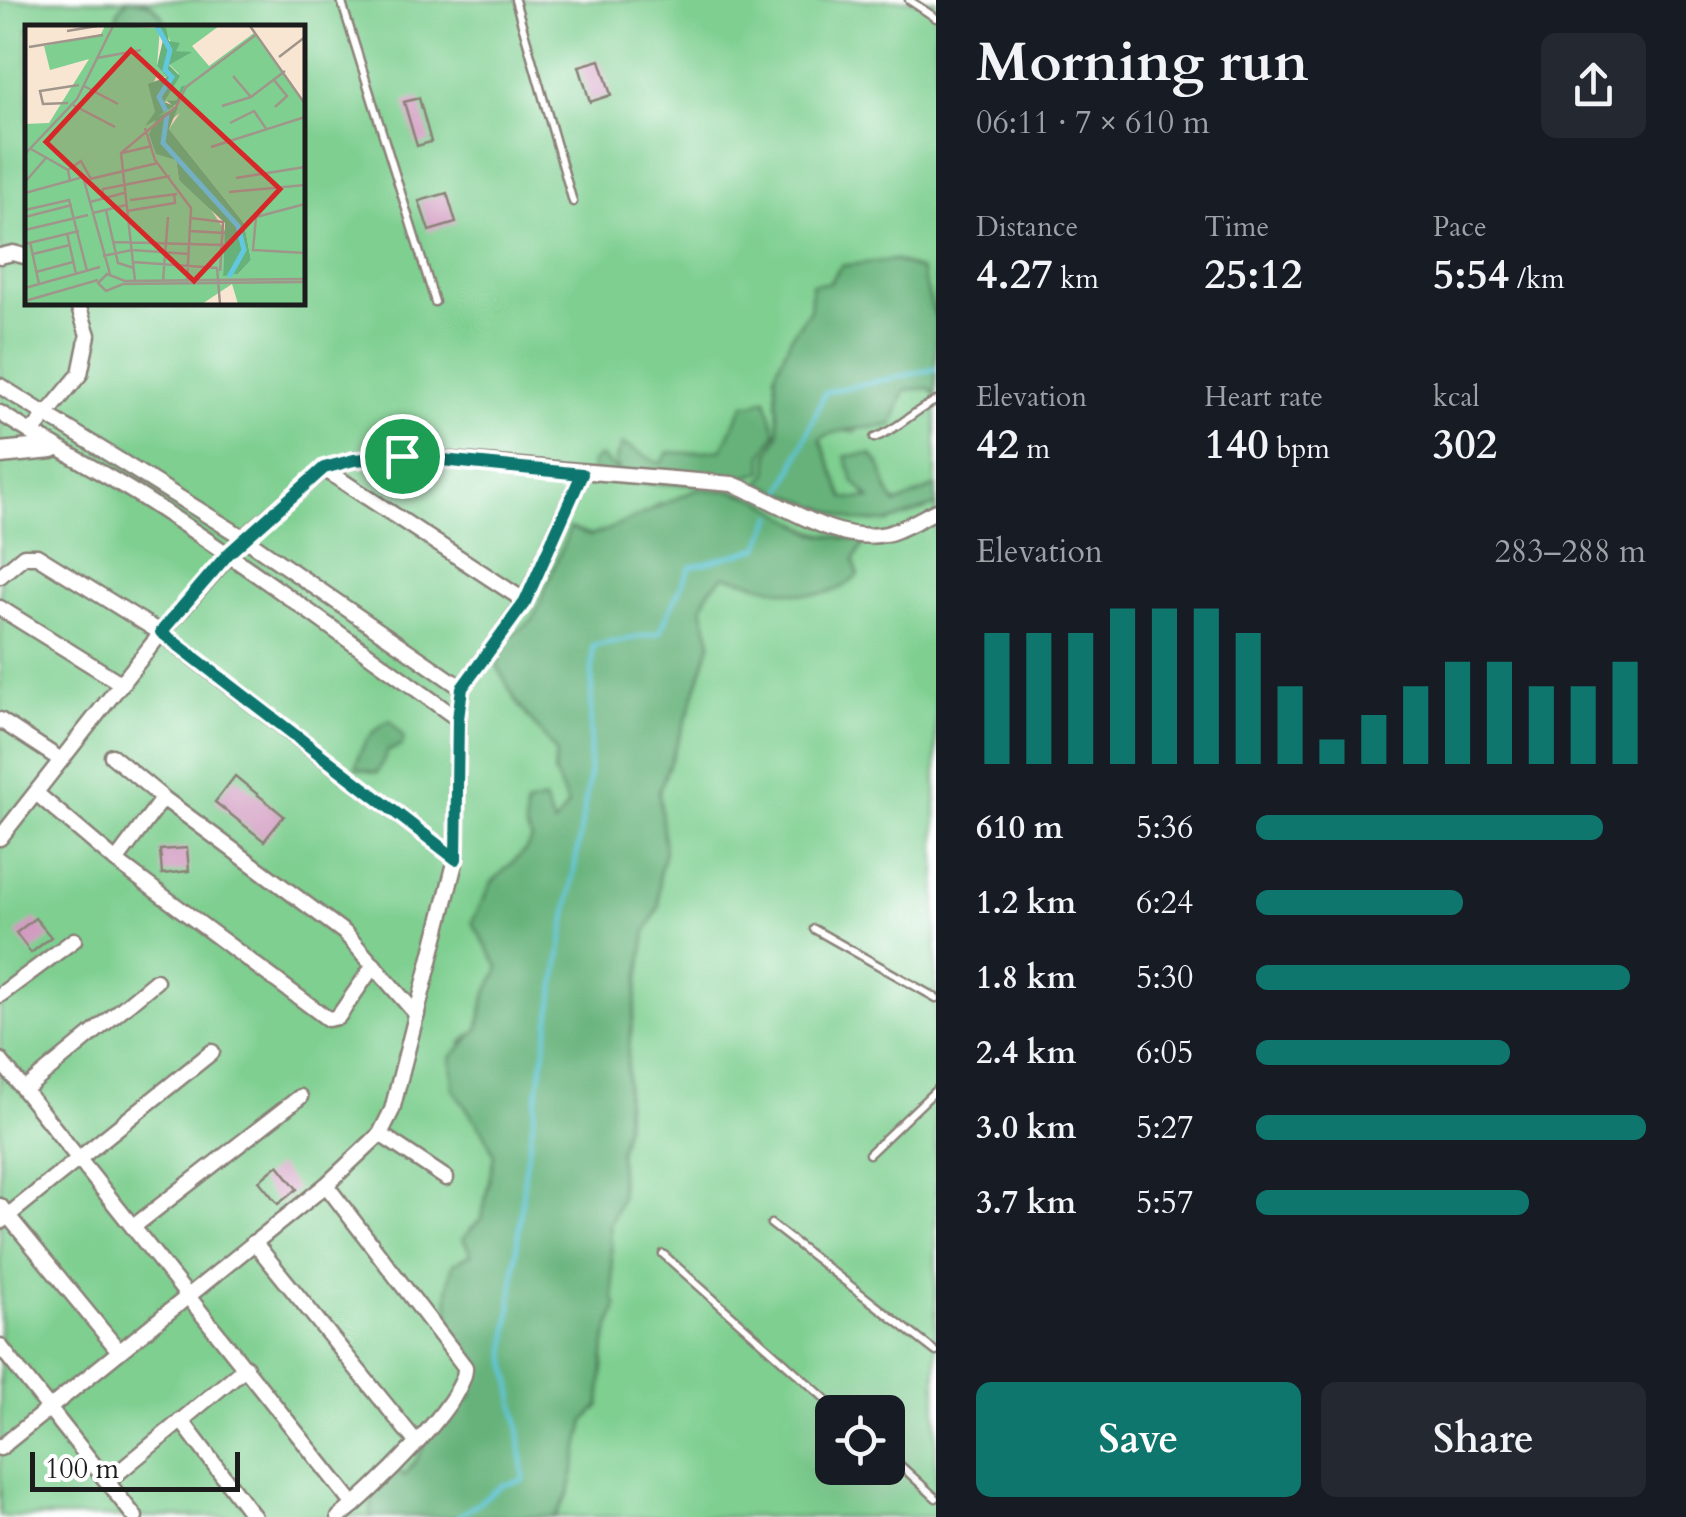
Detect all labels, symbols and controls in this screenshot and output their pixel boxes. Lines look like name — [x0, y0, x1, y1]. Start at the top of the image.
inset map — [25, 25, 305, 305]
text: Morning run — [976, 26, 1309, 100]
button: share — [1541, 33, 1646, 138]
text: 06:11 · 7 × 610 m — [976, 101, 1210, 145]
text: Distance — [976, 208, 1078, 246]
text: Time — [1204, 208, 1269, 246]
text: Pace — [1433, 208, 1487, 246]
text: 4.27 — [976, 246, 1053, 303]
text: 25:12 — [1204, 246, 1303, 303]
text: 5:54 — [1433, 246, 1509, 303]
text: km — [1053, 260, 1099, 298]
text: /km — [1509, 260, 1565, 298]
text: Elevation — [976, 378, 1087, 416]
text: Heart rate — [1204, 378, 1323, 416]
text: kcal — [1433, 378, 1480, 416]
pin — [360, 414, 445, 499]
text: 42 — [976, 416, 1019, 473]
text: 140 — [1204, 416, 1269, 473]
text: 302 — [1433, 416, 1497, 473]
icon: arrive — [375, 429, 430, 484]
text: m — [1019, 430, 1050, 468]
text: bpm — [1269, 430, 1330, 468]
text: Elevation — [976, 530, 1103, 574]
text: 283–288 m — [1494, 530, 1646, 574]
text: 610 m — [976, 806, 1063, 850]
text: 5:36 — [1136, 806, 1193, 850]
text: 1.2 km — [976, 881, 1076, 925]
text: 6:24 — [1136, 881, 1193, 925]
text: 1.8 km — [976, 956, 1076, 1000]
text: 5:30 — [1136, 956, 1193, 1000]
text: 2.4 km — [976, 1031, 1076, 1075]
text: 6:05 — [1136, 1031, 1193, 1075]
text: 3.0 km — [976, 1106, 1076, 1150]
text: 5:27 — [1136, 1106, 1193, 1150]
text: 3.7 km — [976, 1181, 1076, 1225]
text: 5:57 — [1136, 1181, 1193, 1225]
button: Save — [976, 1382, 1301, 1497]
button: Share — [1321, 1382, 1646, 1497]
map controls — [815, 1395, 905, 1485]
button: locate — [815, 1395, 905, 1485]
scale bar — [30, 1447, 240, 1492]
text: 100 m — [45, 1450, 119, 1488]

